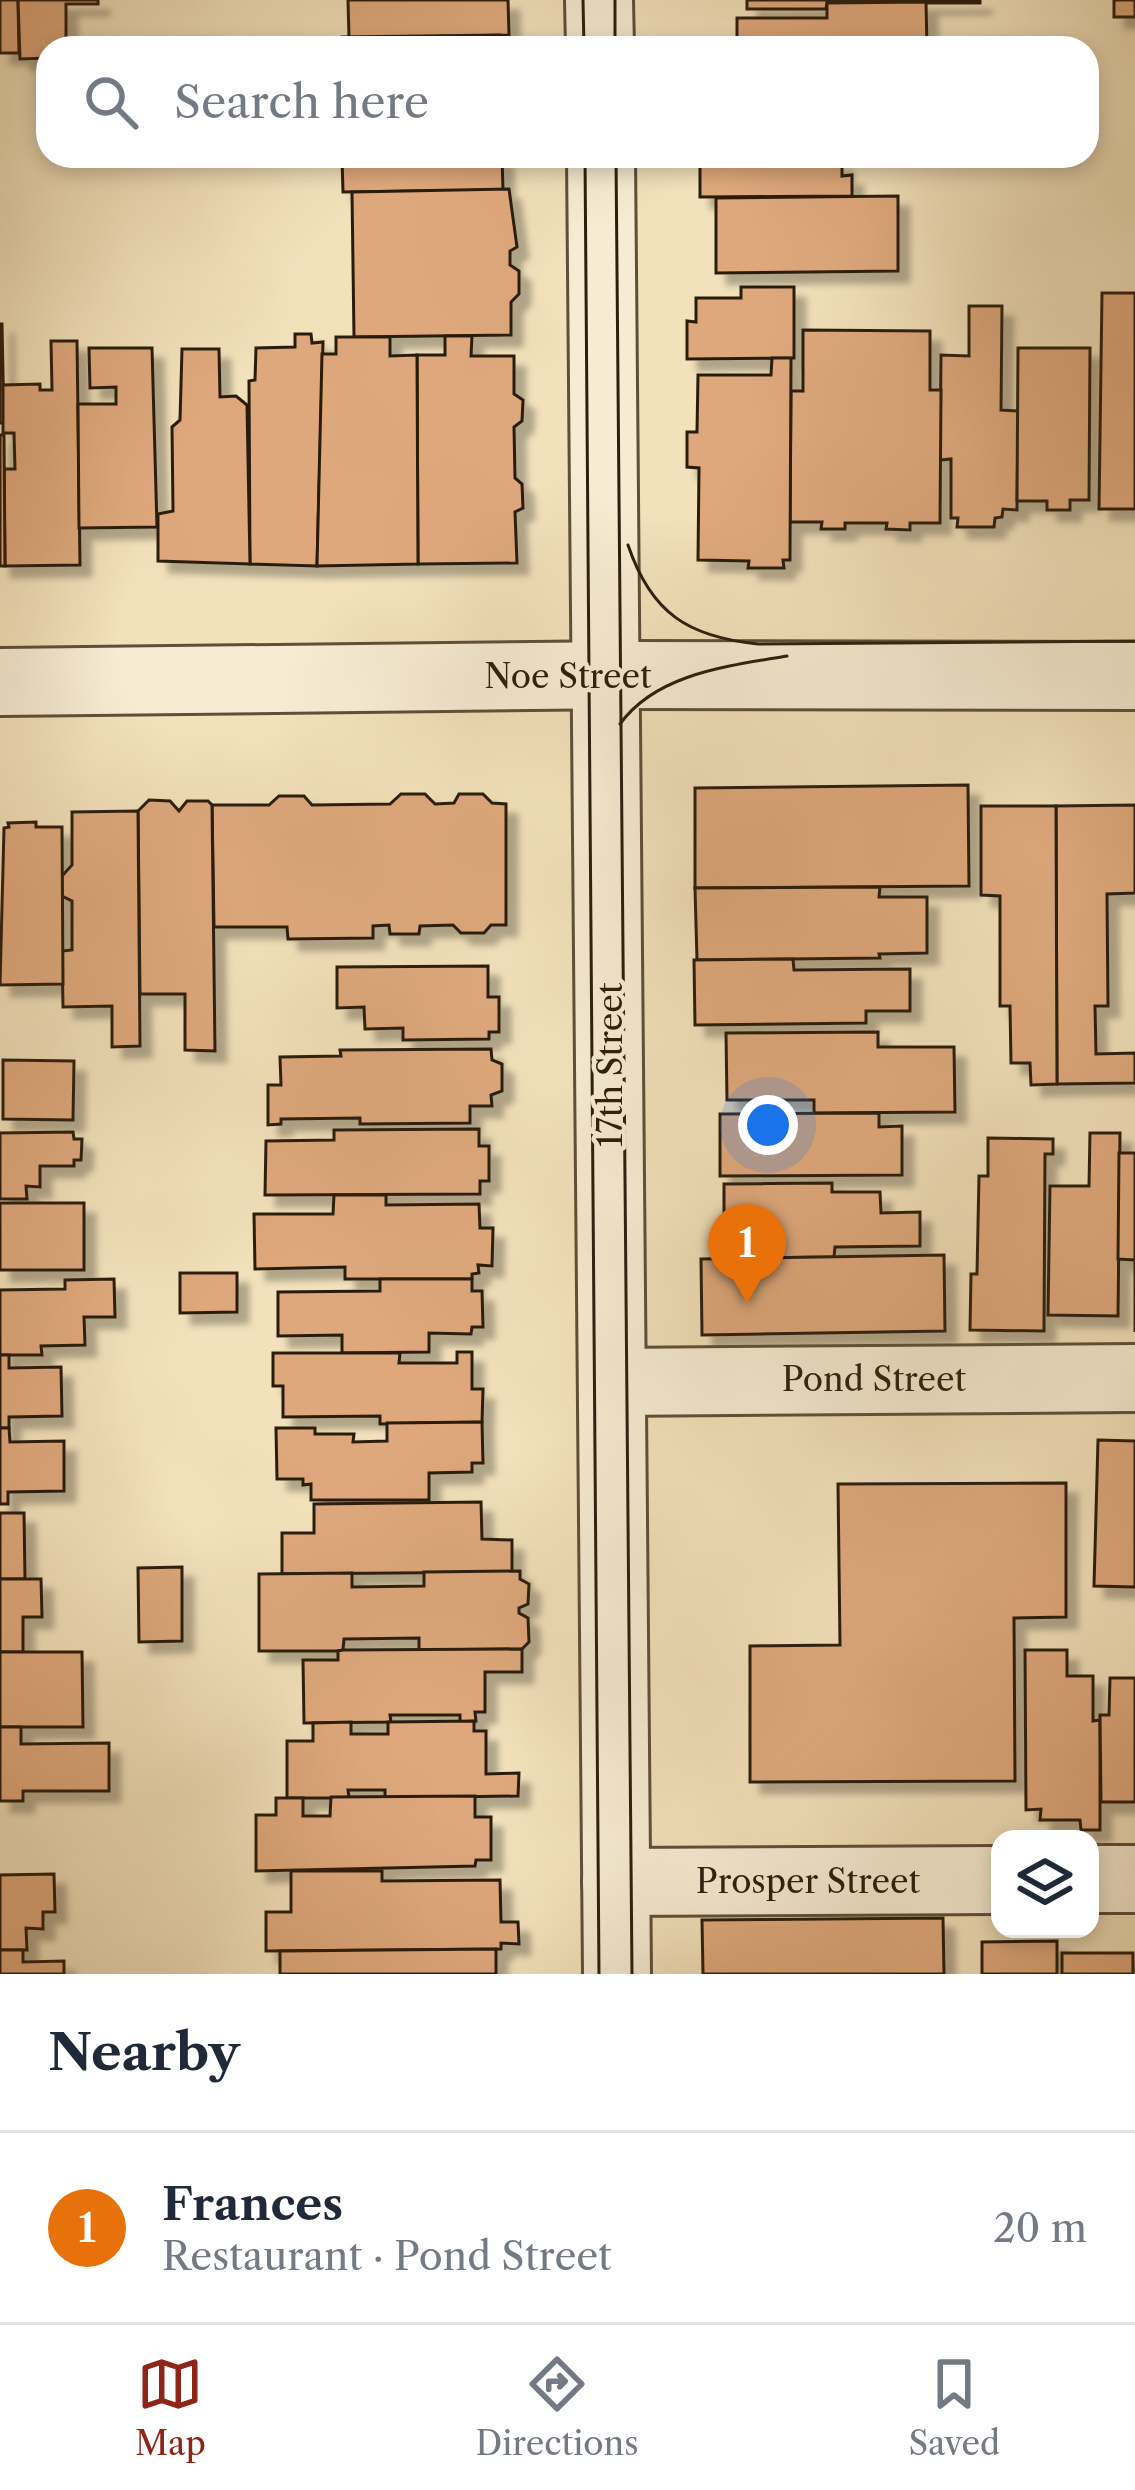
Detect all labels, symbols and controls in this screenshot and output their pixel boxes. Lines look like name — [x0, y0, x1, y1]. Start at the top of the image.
search box — [36, 36, 1099, 168]
icon: search — [78, 69, 144, 135]
text: Search here — [174, 74, 429, 130]
street label: Noe Street — [484, 656, 652, 697]
street label: 17th Street — [590, 982, 631, 1147]
your location — [738, 1095, 798, 1155]
pin: 1 — [708, 1204, 786, 1303]
street label: Pond Street — [782, 1359, 966, 1400]
map controls — [991, 1830, 1099, 1938]
button: layers — [991, 1830, 1099, 1938]
street label: Prosper Street — [696, 1861, 920, 1902]
text: Nearby — [48, 2021, 240, 2083]
text: Frances — [162, 2176, 343, 2232]
text: 1 — [78, 2204, 96, 2252]
text: 20 m — [993, 2204, 1087, 2252]
text: Restaurant · Pond Street — [162, 2232, 612, 2280]
tab: Map — [135, 2351, 206, 2464]
tab: Directions — [476, 2351, 639, 2464]
tab: Saved — [908, 2351, 1000, 2464]

